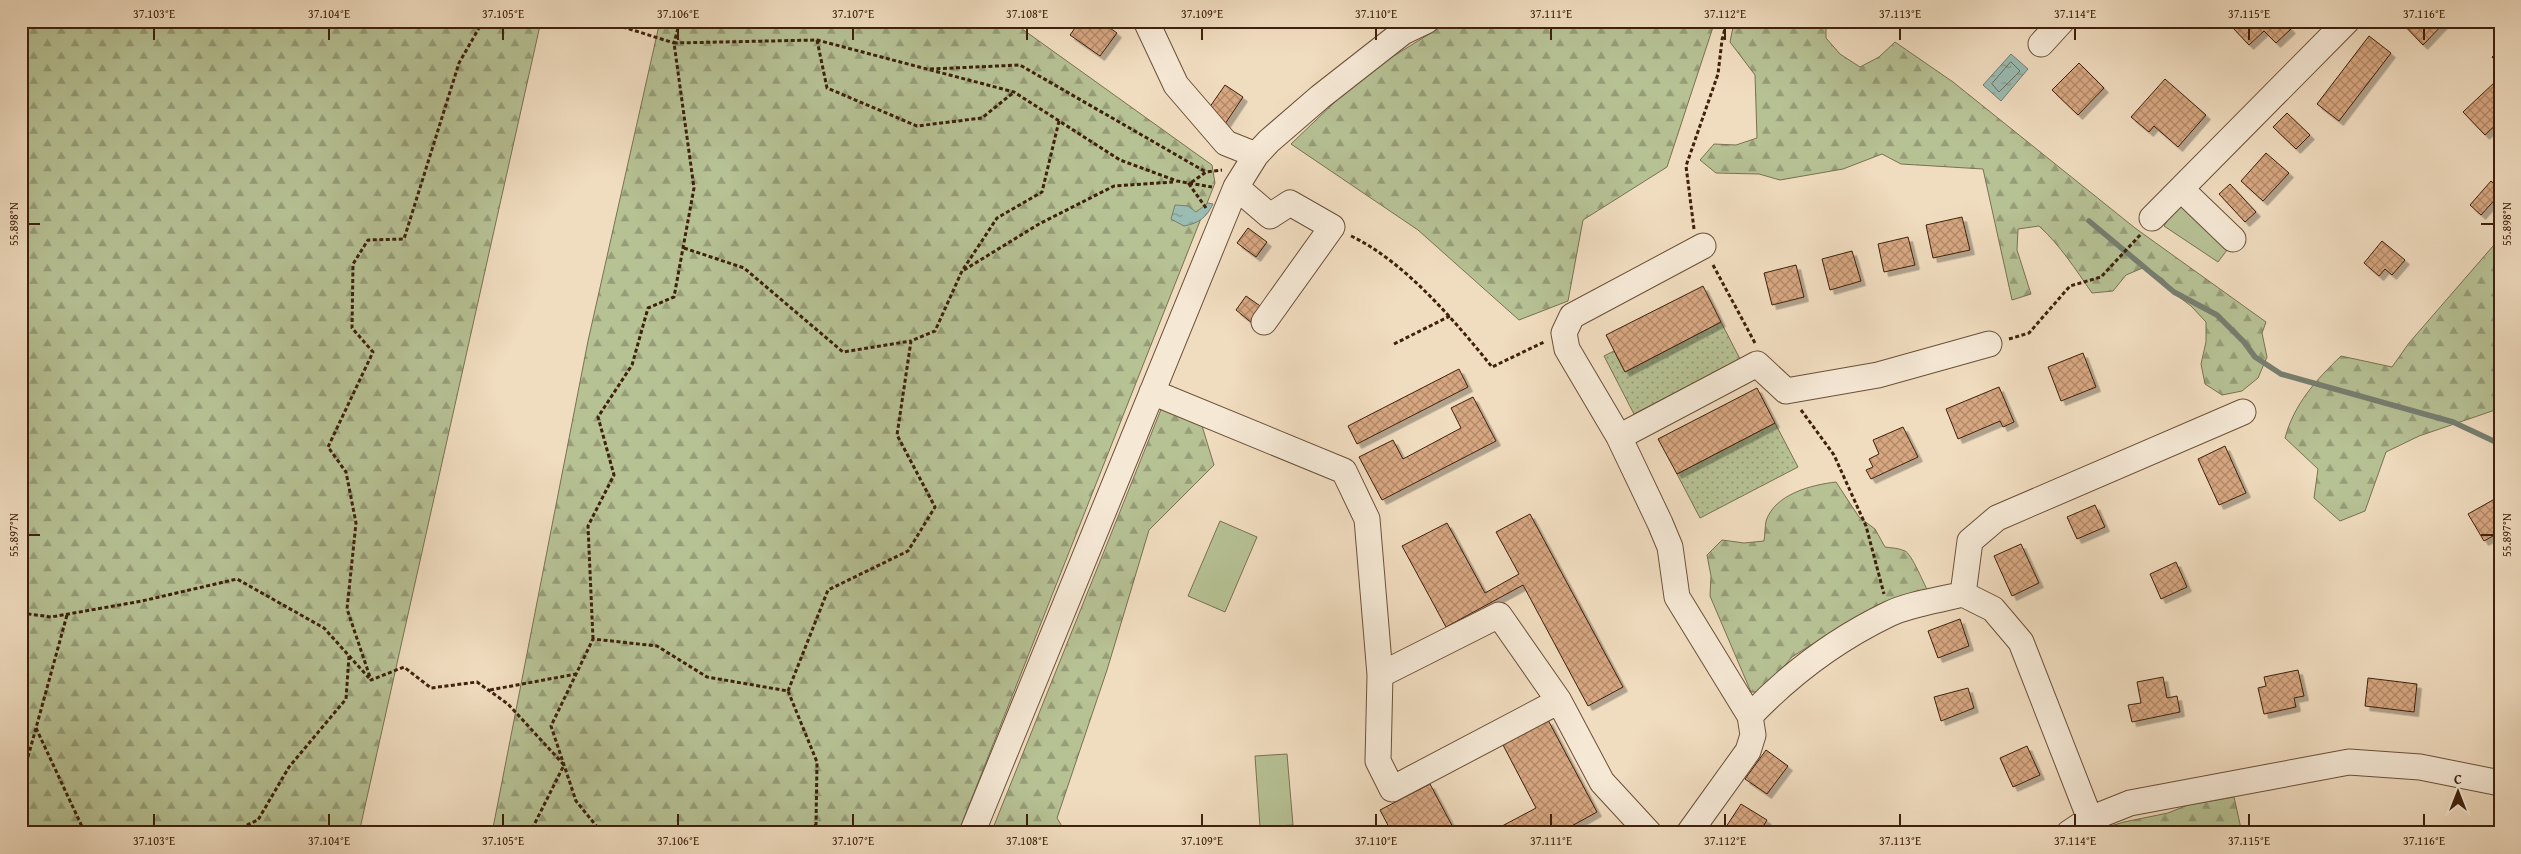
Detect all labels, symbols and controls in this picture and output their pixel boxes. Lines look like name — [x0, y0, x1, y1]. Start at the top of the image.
text: 37.103°E — [133, 5, 175, 22]
text: 37.104°E — [308, 5, 350, 22]
text: 37.105°E — [482, 5, 524, 22]
text: 37.106°E — [657, 5, 699, 22]
text: 37.107°E — [832, 5, 874, 22]
text: 37.108°E — [1006, 5, 1048, 22]
text: 37.109°E — [1181, 5, 1223, 22]
text: 37.110°E — [1355, 5, 1397, 22]
text: 37.111°E — [1530, 5, 1572, 22]
text: 37.112°E — [1704, 5, 1746, 22]
text: 37.113°E — [1879, 5, 1921, 22]
text: 37.114°E — [2054, 5, 2096, 22]
text: 37.115°E — [2228, 5, 2270, 22]
text: 37.116°E — [2403, 5, 2445, 22]
text: 55.898°N — [5, 202, 22, 246]
text: 55.898°N — [2498, 202, 2515, 246]
text: 55.897°N — [5, 513, 22, 557]
text: 55.897°N — [2498, 513, 2515, 557]
north arrow — [2434, 766, 2484, 816]
text: С — [2454, 769, 2462, 789]
text: 37.103°E — [133, 832, 175, 849]
text: 37.104°E — [308, 832, 350, 849]
text: 37.105°E — [482, 832, 524, 849]
text: 37.106°E — [657, 832, 699, 849]
text: 37.107°E — [832, 832, 874, 849]
text: 37.108°E — [1006, 832, 1048, 849]
text: 37.109°E — [1181, 832, 1223, 849]
text: 37.110°E — [1355, 832, 1397, 849]
text: 37.111°E — [1530, 832, 1572, 849]
text: 37.112°E — [1704, 832, 1746, 849]
text: 37.113°E — [1879, 832, 1921, 849]
text: 37.114°E — [2054, 832, 2096, 849]
text: 37.115°E — [2228, 832, 2270, 849]
text: 37.116°E — [2403, 832, 2445, 849]

